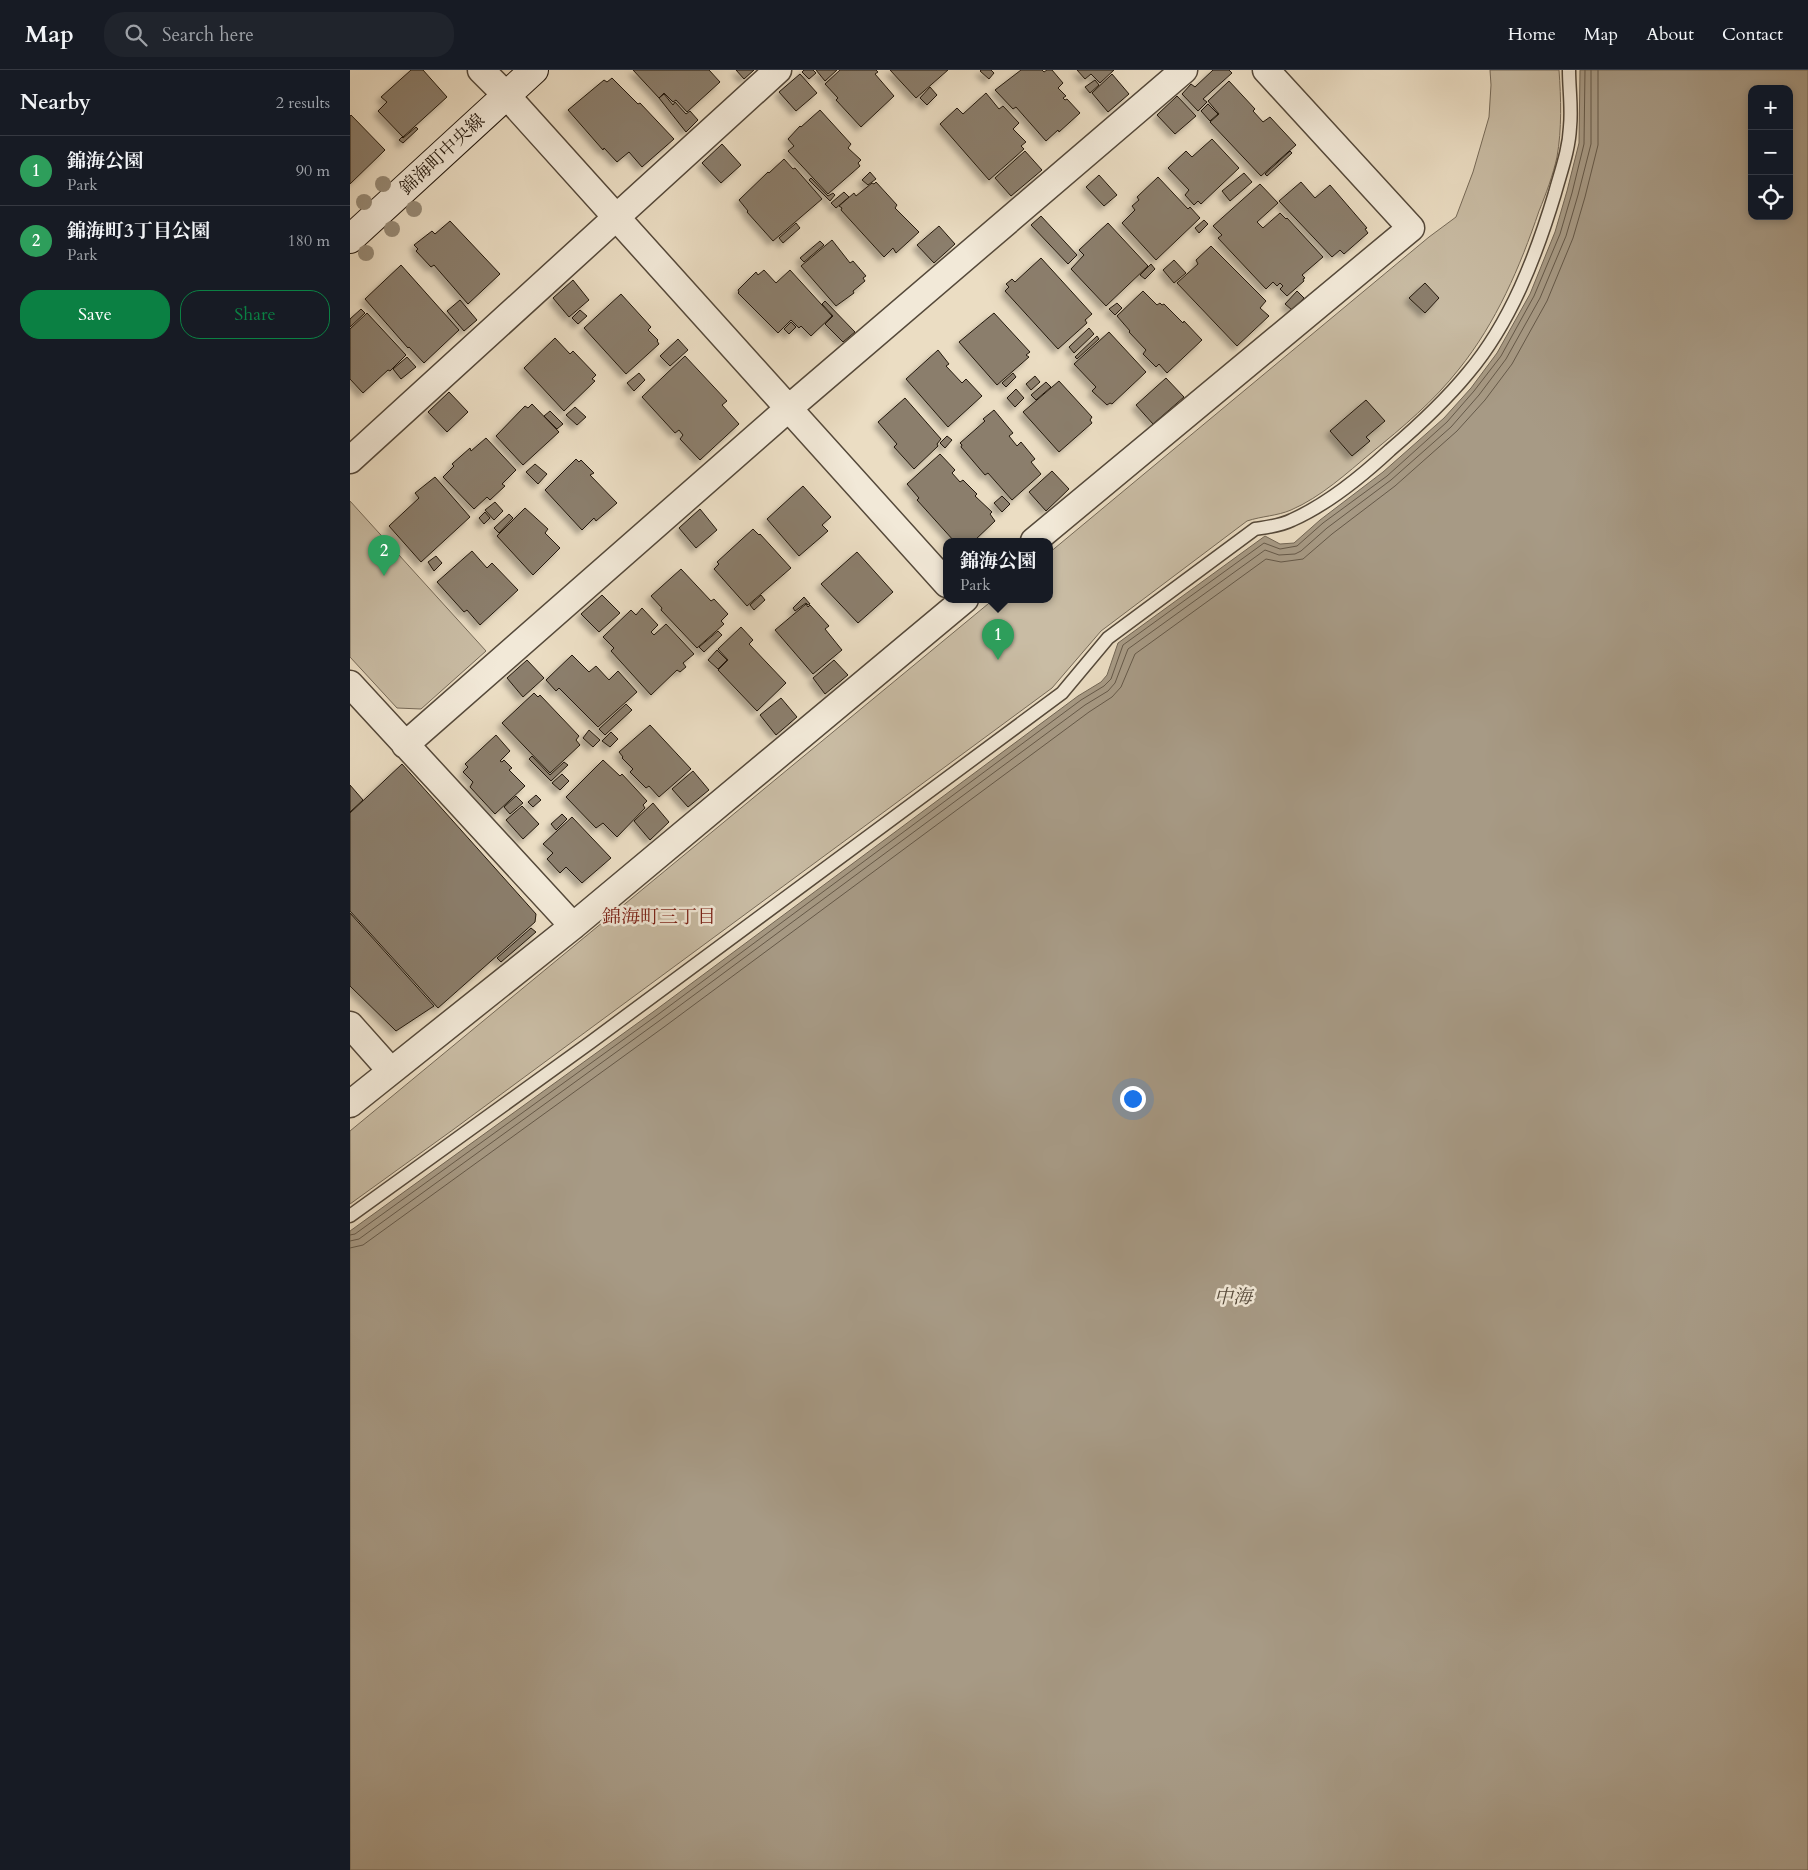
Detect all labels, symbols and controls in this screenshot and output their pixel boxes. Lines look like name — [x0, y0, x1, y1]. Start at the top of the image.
search box — [104, 12, 454, 57]
text: Map — [25, 18, 74, 51]
icon: search — [122, 21, 150, 49]
text: Search here — [162, 22, 254, 48]
text: Home — [1508, 22, 1556, 47]
text: Map — [1584, 22, 1618, 47]
text: About — [1646, 22, 1694, 47]
text: Contact — [1722, 22, 1783, 47]
map controls — [1748, 85, 1793, 220]
button: + — [1748, 85, 1793, 130]
text: Nearby — [20, 88, 91, 117]
text: 2 results — [276, 92, 330, 114]
street label: 錦海町中央線 — [394, 108, 490, 200]
button: − — [1748, 130, 1793, 175]
text: 錦海公園 — [67, 148, 143, 174]
text: 1 — [32, 160, 40, 182]
text: 90 m — [296, 160, 330, 182]
text: Park — [67, 174, 98, 196]
button: locate — [1748, 175, 1793, 220]
text: 錦海町3丁目公園 — [67, 218, 210, 244]
text: 2 — [32, 230, 40, 252]
text: 180 m — [288, 230, 330, 252]
text: Park — [67, 244, 98, 266]
button: Save — [20, 290, 170, 339]
button: Share — [180, 290, 330, 339]
pin: 2 — [368, 535, 400, 576]
popup — [943, 538, 1053, 603]
text: 錦海公園 — [960, 548, 1036, 574]
text: Park — [960, 574, 991, 596]
pin: 1 — [982, 619, 1014, 660]
district label: 錦海町三丁目 — [602, 904, 716, 930]
your location — [1120, 1086, 1146, 1112]
water label: 中海 — [1214, 1284, 1255, 1310]

